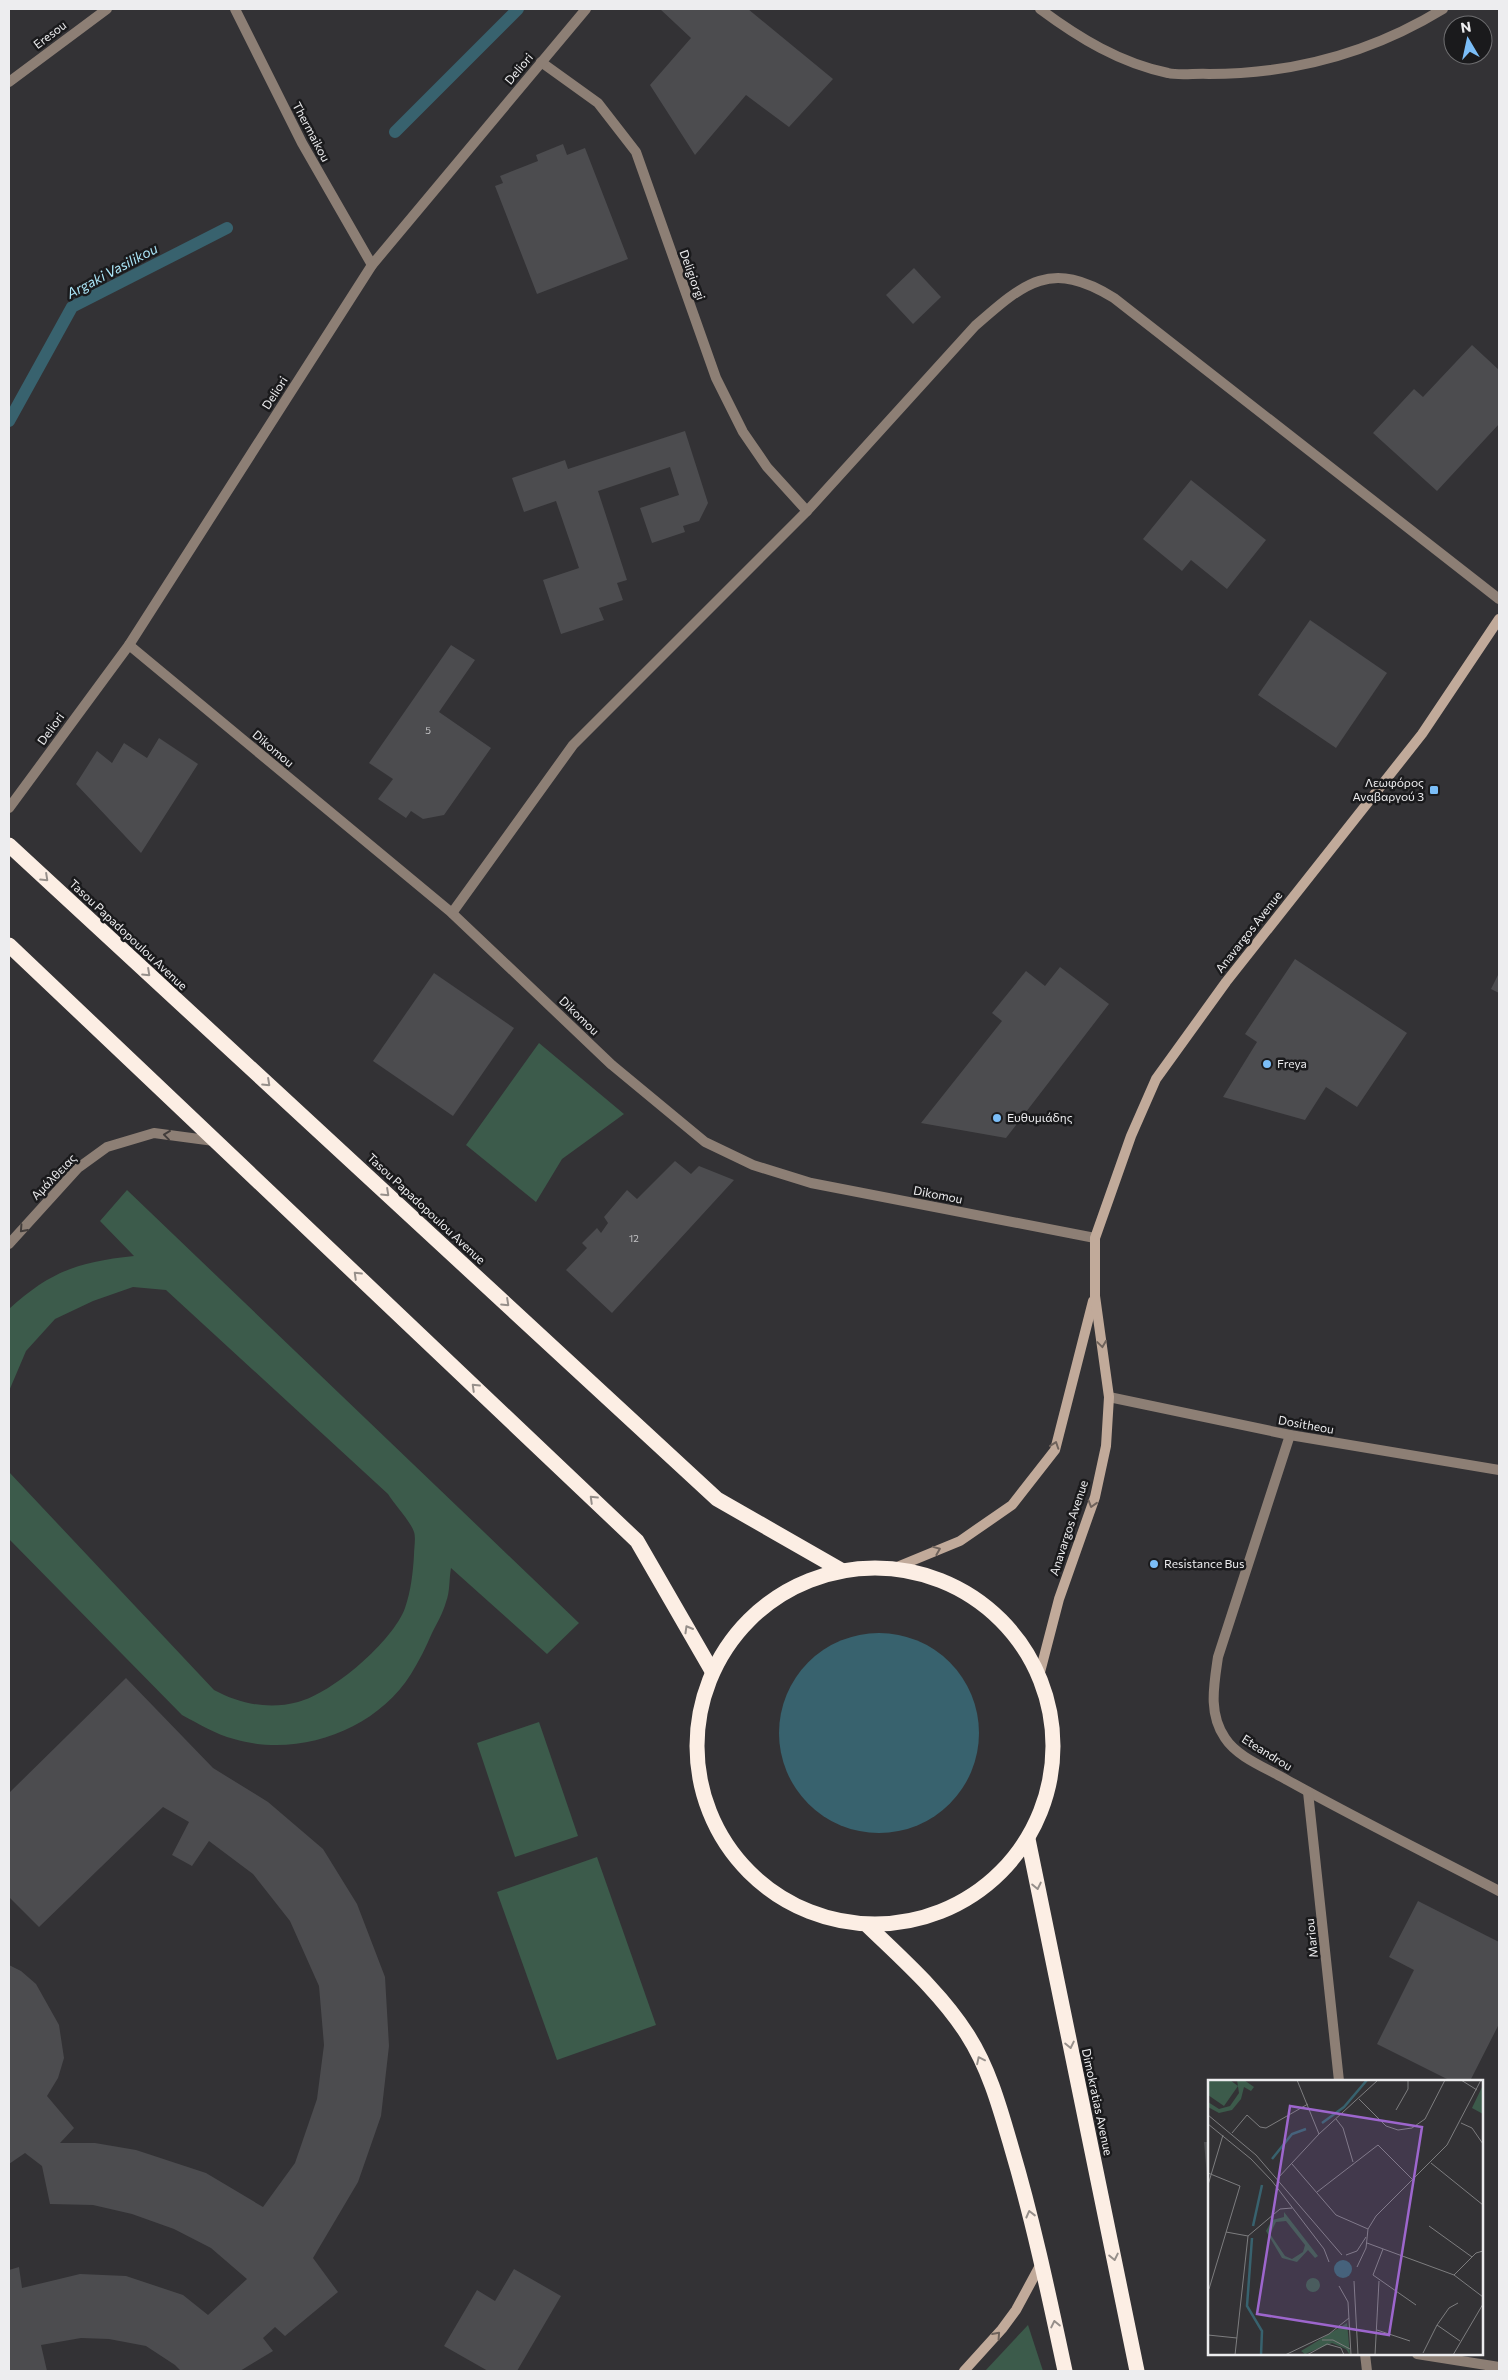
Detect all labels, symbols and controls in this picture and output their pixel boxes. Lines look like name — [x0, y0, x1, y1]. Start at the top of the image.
north arrow — [1443, 15, 1493, 65]
street label: Eresou — [30, 17, 69, 51]
text: N — [1459, 17, 1472, 36]
street label: Deliori — [501, 50, 535, 87]
street label: Thermaikou — [290, 99, 333, 164]
water label: Argaki Vasilikou — [62, 239, 160, 302]
street label: Deligiorgi — [677, 248, 708, 302]
street label: Deliori — [258, 373, 290, 412]
street label: Deliori — [34, 710, 67, 747]
house number: 5 — [425, 724, 431, 736]
street label: Dikomou — [250, 727, 297, 770]
place label: Λεωφόρος Αναβαργού 3 — [1353, 775, 1424, 803]
marker: Λεωφόρος Αναβαργού 3 — [1428, 784, 1440, 796]
one-way arrow — [39, 872, 48, 881]
street label: Tasou Papadopoulou Avenue — [67, 876, 191, 993]
street label: Anavargos Avenue — [1212, 888, 1284, 975]
one-way arrow — [142, 967, 151, 976]
street label: Dikomou — [557, 993, 602, 1038]
place label: Freya — [1277, 1056, 1307, 1070]
marker: Freya — [1261, 1058, 1273, 1070]
one-way arrow — [261, 1077, 270, 1086]
place label: Ευθυμιάδης — [1007, 1110, 1073, 1124]
marker: Ευθυμιάδης — [991, 1112, 1003, 1124]
one-way arrow — [163, 1130, 171, 1141]
street label: Αμάλθειας — [28, 1150, 79, 1202]
street label: Tasou Papadopoulou Avenue — [365, 1150, 489, 1267]
street label: Dikomou — [912, 1182, 964, 1206]
one-way arrow — [381, 1187, 390, 1196]
one-way arrow — [19, 1223, 28, 1232]
house number: 12 — [629, 1232, 639, 1244]
one-way arrow — [354, 1272, 363, 1281]
one-way arrow — [500, 1298, 509, 1307]
one-way arrow — [1096, 1340, 1106, 1348]
one-way arrow — [471, 1384, 480, 1393]
street label: Dositheou — [1277, 1412, 1335, 1436]
one-way arrow — [1050, 1441, 1060, 1450]
street label: Anavargos Avenue — [1046, 1478, 1090, 1577]
one-way arrow — [589, 1496, 598, 1505]
one-way arrow — [1088, 1500, 1098, 1508]
one-way arrow — [932, 1546, 941, 1557]
place label: Resistance Bus — [1164, 1556, 1245, 1570]
marker: Resistance Bus — [1148, 1558, 1160, 1570]
one-way arrow — [684, 1625, 694, 1634]
street label: Eteandrou — [1240, 1731, 1295, 1773]
one-way arrow — [1032, 1882, 1042, 1891]
street label: Mariou — [1302, 1918, 1320, 1958]
one-way arrow — [1064, 2041, 1075, 2050]
street label: Dimokratias Avenue — [1080, 2047, 1116, 2157]
one-way arrow — [976, 2056, 986, 2065]
inset map — [1208, 2080, 1483, 2355]
one-way arrow — [1025, 2210, 1036, 2219]
one-way arrow — [1108, 2253, 1118, 2261]
one-way arrow — [1050, 2319, 1060, 2328]
one-way arrow — [991, 2332, 1000, 2341]

